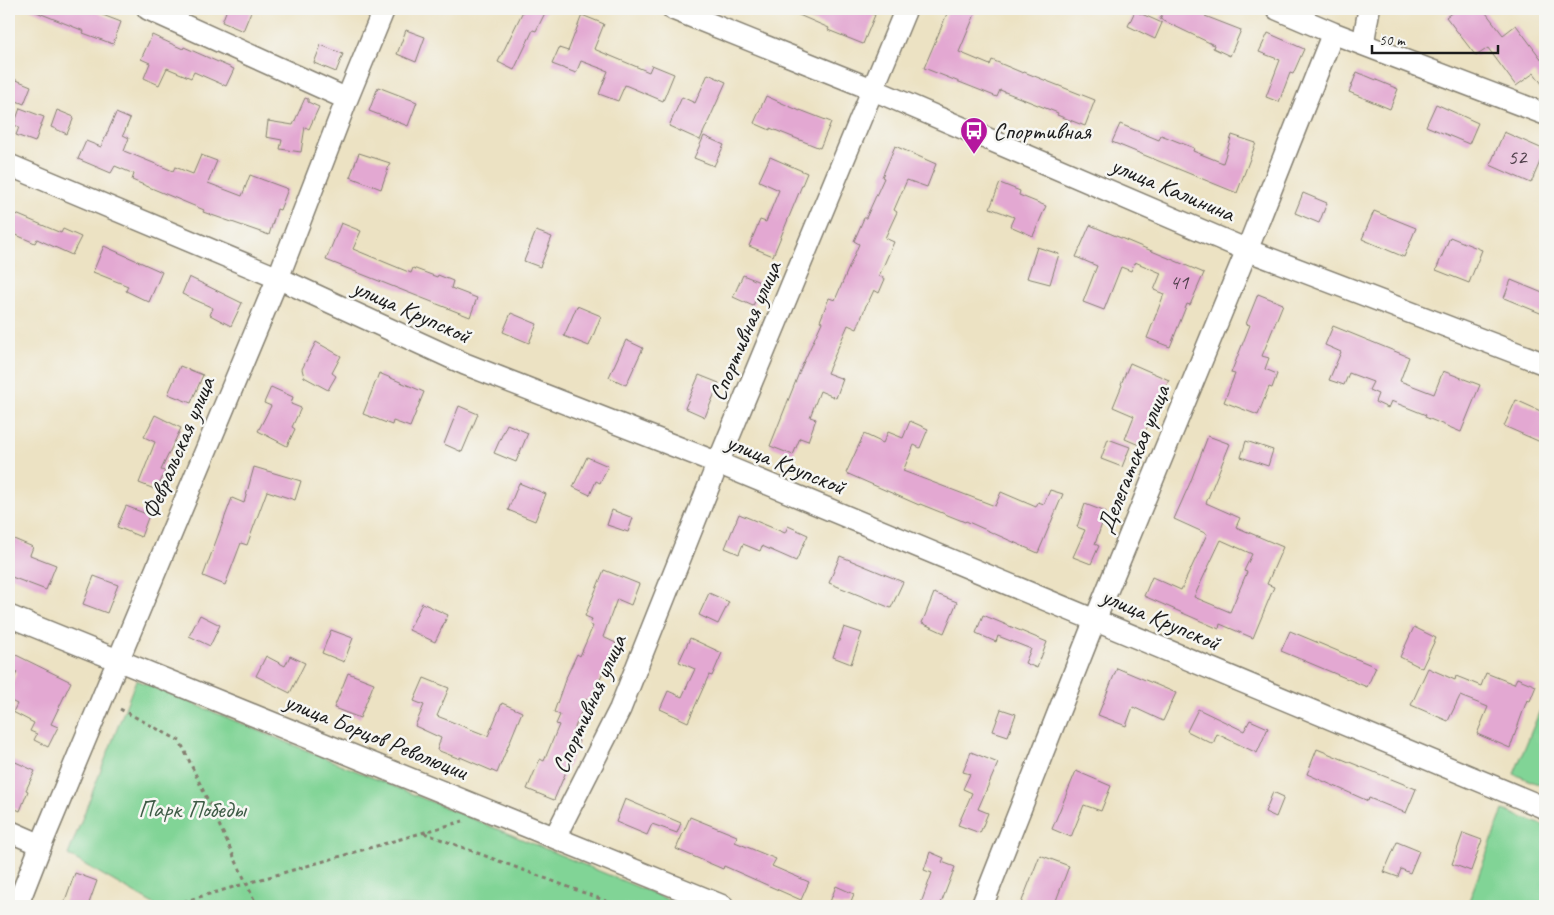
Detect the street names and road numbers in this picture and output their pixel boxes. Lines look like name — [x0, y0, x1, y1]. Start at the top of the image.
street label: улица Калинина — [1105, 149, 1241, 229]
street label: Спортивная улица — [702, 255, 788, 405]
street label: улица Крупской — [347, 271, 477, 351]
street label: Февральская улица — [135, 371, 222, 524]
street label: Делегатская улица — [1090, 379, 1177, 537]
street label: улица Крупской — [720, 426, 852, 502]
street label: улица Крупской — [1095, 580, 1227, 658]
street label: Спортивная улица — [545, 629, 634, 778]
street label: улица Борцов Революции — [278, 685, 474, 787]

